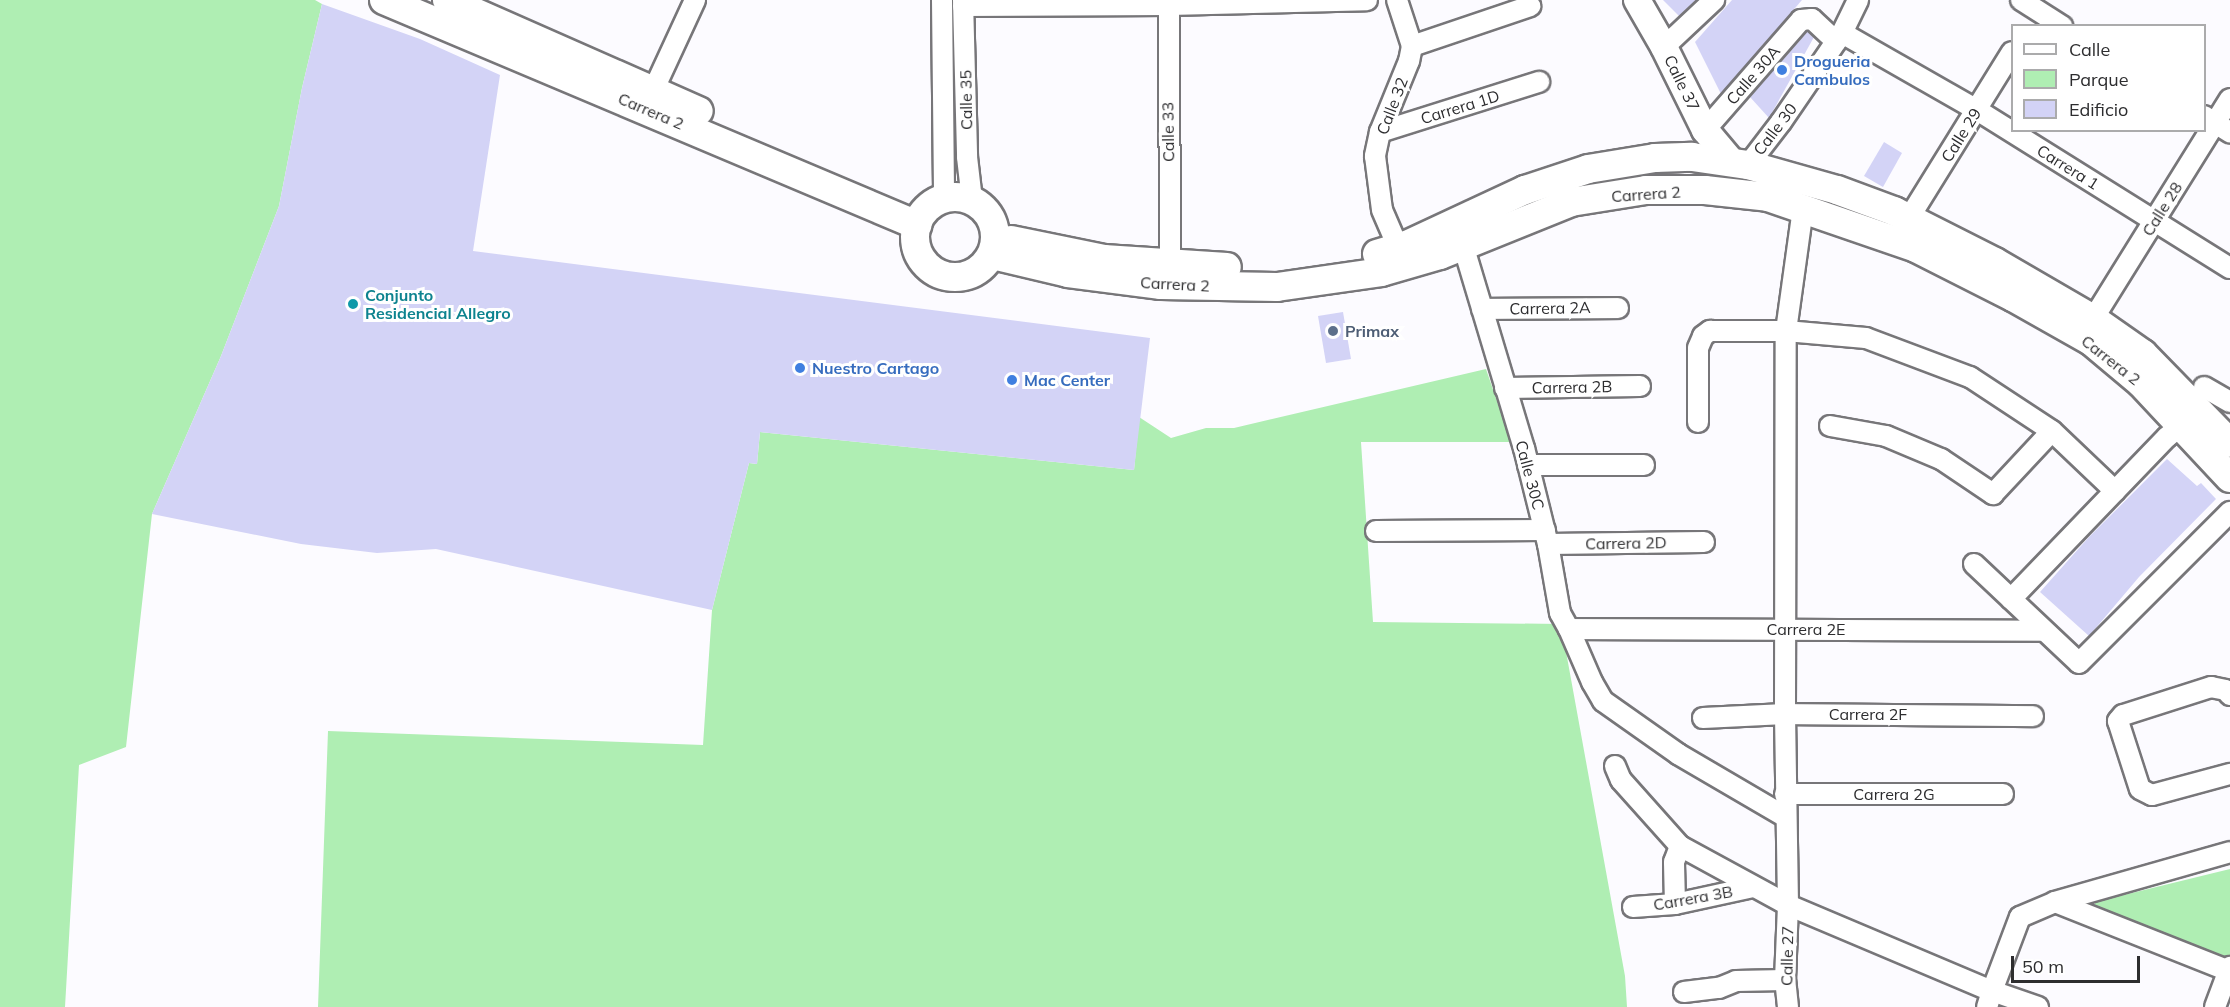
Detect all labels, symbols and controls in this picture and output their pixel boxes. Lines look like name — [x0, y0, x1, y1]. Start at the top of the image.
legend — [2011, 24, 2206, 132]
text: Calle — [2069, 38, 2110, 61]
street label: Calle 30A — [1722, 42, 1784, 108]
place label: Drogueria Cambulos — [1794, 51, 1870, 89]
street label: Calle 37 — [1660, 52, 1704, 114]
marker: Drogueria Cambulos — [1775, 63, 1789, 77]
text: Parque — [2069, 68, 2128, 91]
street label: Calle 35 — [956, 70, 976, 130]
street label: Calle 32 — [1372, 75, 1412, 137]
street label: Carrera 1D — [1418, 86, 1502, 128]
street label: Carrera 2 — [615, 89, 687, 133]
text: Edificio — [2069, 98, 2128, 121]
street label: Calle 30 — [1749, 99, 1801, 159]
street label: Calle 33 — [1158, 102, 1178, 162]
street label: Calle 29 — [1937, 104, 1985, 166]
street label: Carrera 1 — [2033, 140, 2103, 194]
street label: Calle 28 — [2138, 178, 2186, 240]
street label: Carrera 2 — [1611, 182, 1681, 206]
street label: Carrera 2 — [1140, 273, 1210, 295]
place label: Conjunto Residencial Allegro — [365, 285, 511, 323]
marker: Conjunto Residencial Allegro — [346, 297, 360, 311]
street label: Carrera 2A — [1509, 298, 1591, 318]
place label: Primax — [1345, 321, 1399, 341]
marker: Primax — [1326, 324, 1340, 338]
street label: Carrera 2 — [2078, 331, 2144, 389]
place label: Nuestro Cartago — [812, 358, 939, 378]
marker: Nuestro Cartago — [793, 361, 807, 375]
place label: Mac Center — [1024, 370, 1110, 390]
marker: Mac Center — [1005, 373, 1019, 387]
street label: Carrera 2B — [1532, 377, 1612, 397]
street label: Calle 30C — [1512, 438, 1548, 512]
street label: Carrera 2D — [1585, 533, 1667, 553]
street label: Carrera 2E — [1766, 619, 1846, 639]
street label: Carrera 2F — [1829, 704, 1907, 724]
street label: Carrera 2G — [1853, 784, 1935, 804]
street label: Carrera 3B — [1652, 882, 1734, 914]
street label: Calle 27 — [1777, 926, 1797, 986]
scale bar — [2014, 944, 2143, 982]
text: 50 m — [2022, 955, 2064, 978]

